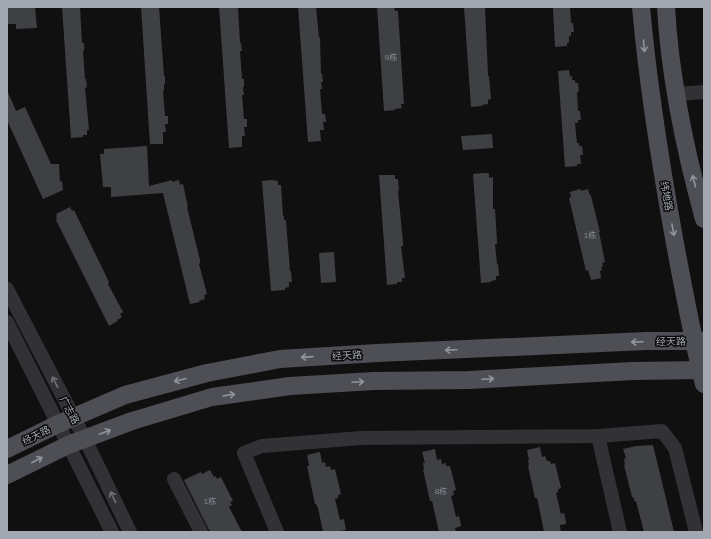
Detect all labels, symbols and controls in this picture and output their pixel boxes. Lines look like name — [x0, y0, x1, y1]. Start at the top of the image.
one-way arrow — [641, 39, 648, 52]
house number: 9栋 — [385, 52, 397, 62]
one-way arrow — [690, 175, 697, 188]
street label: 纬地路 — [658, 180, 675, 212]
one-way arrow — [669, 223, 677, 236]
house number: 1栋 — [584, 230, 596, 240]
street label: 经天路 — [656, 336, 686, 347]
one-way arrow — [631, 338, 644, 346]
one-way arrow — [445, 346, 458, 353]
street label: 经天路 — [332, 349, 362, 362]
one-way arrow — [301, 354, 314, 361]
one-way arrow — [481, 375, 494, 382]
one-way arrow — [51, 377, 58, 389]
one-way arrow — [173, 377, 186, 384]
one-way arrow — [351, 378, 364, 386]
one-way arrow — [222, 391, 235, 399]
street label: 广志路 — [58, 394, 81, 426]
street label: 经天路 — [20, 424, 52, 447]
one-way arrow — [98, 427, 110, 435]
one-way arrow — [31, 456, 43, 463]
house number: 8栋 — [435, 486, 447, 496]
one-way arrow — [109, 491, 116, 503]
house number: 1栋 — [204, 496, 216, 506]

